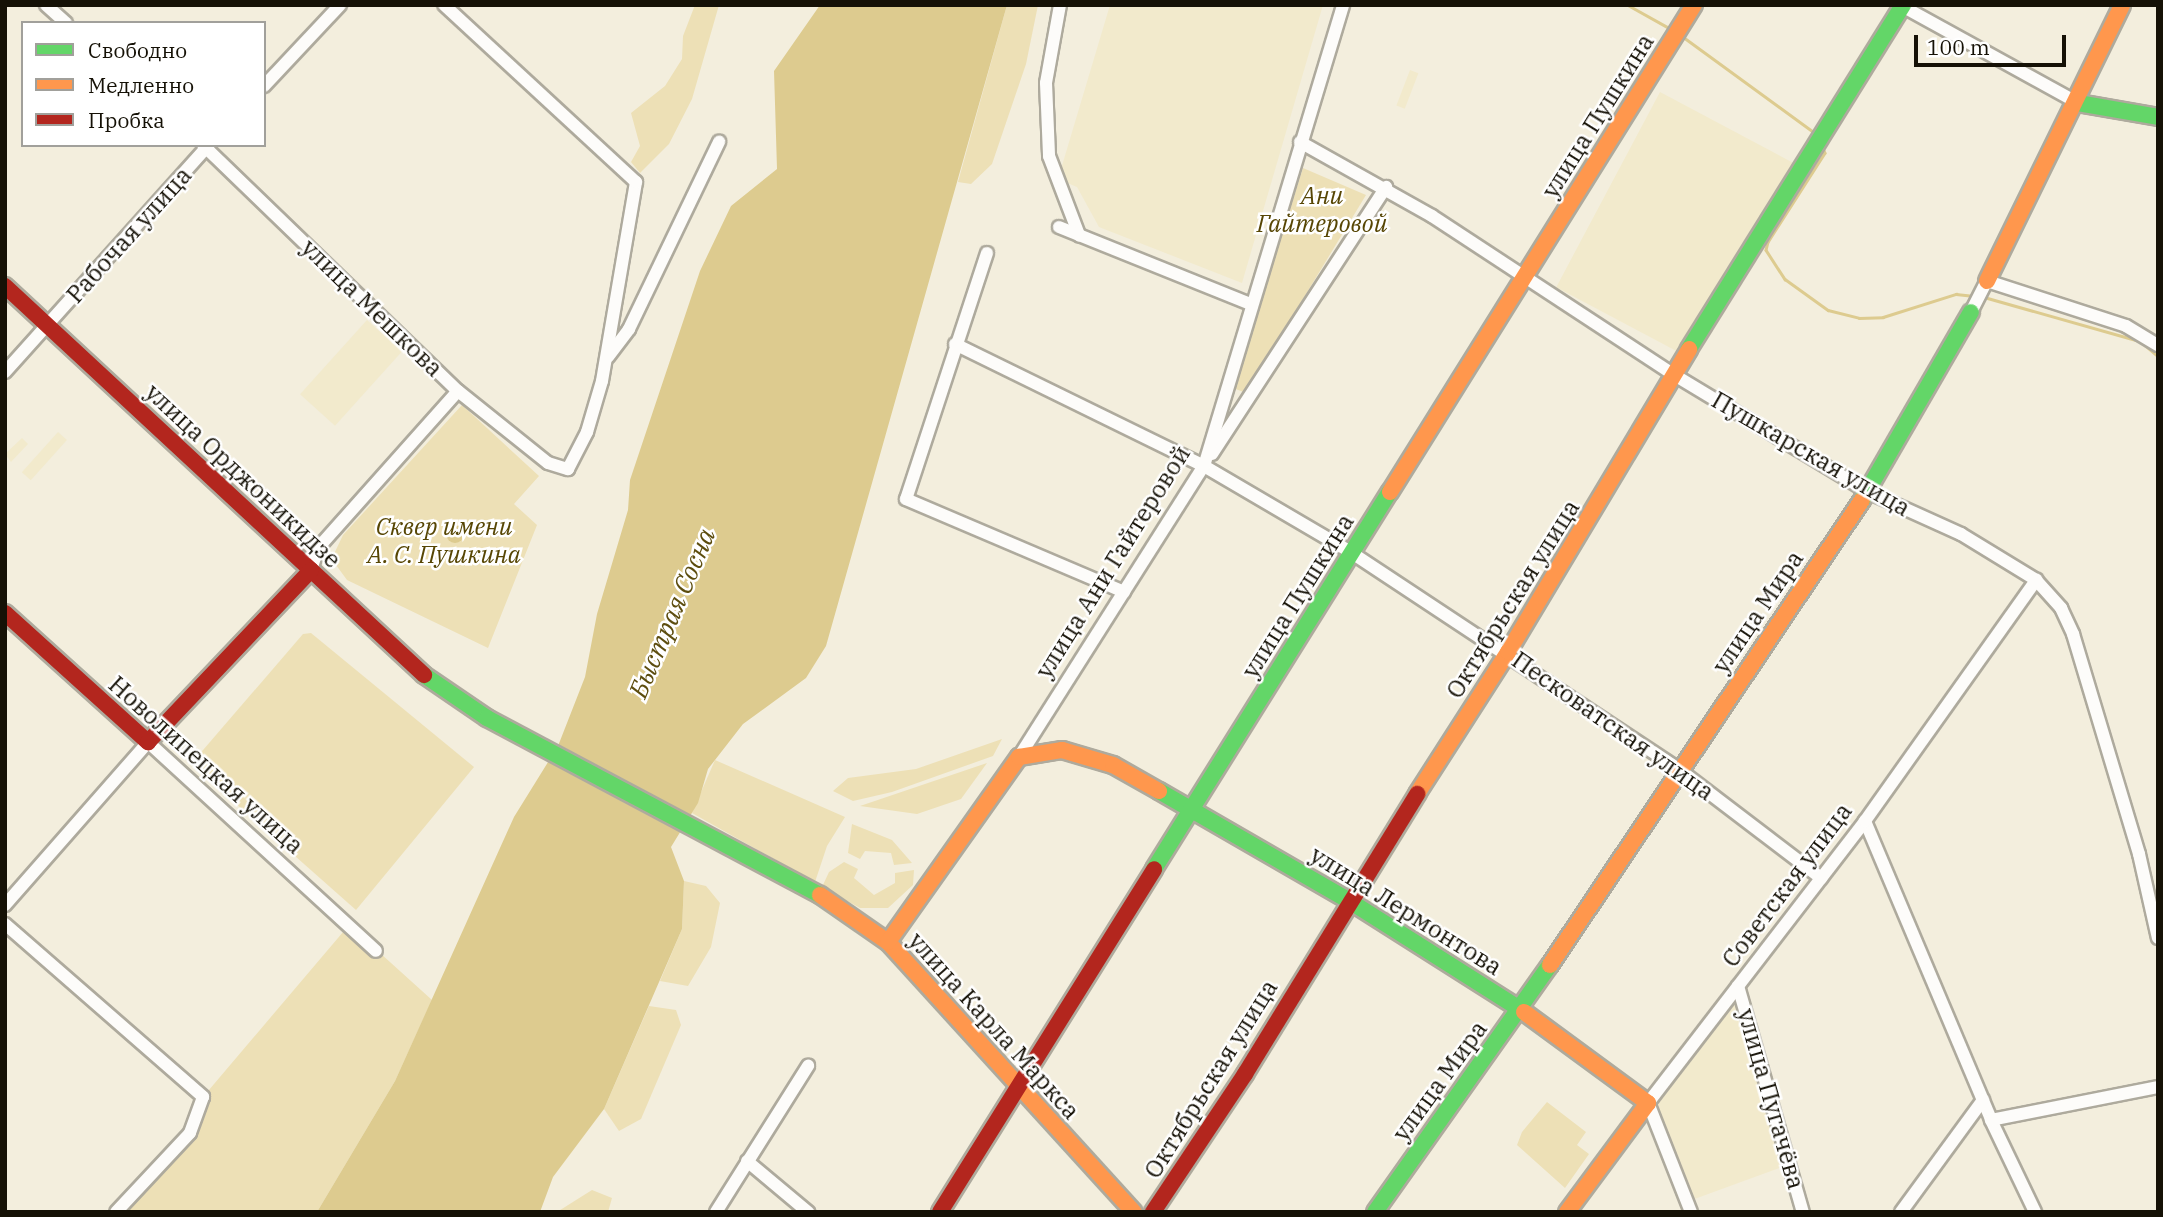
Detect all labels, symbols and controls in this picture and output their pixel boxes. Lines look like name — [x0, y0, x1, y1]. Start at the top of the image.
legend — [21, 21, 266, 147]
scale bar — [1918, 21, 2070, 65]
street label: улица Пушкина — [1536, 29, 1660, 203]
text: 100 m — [1927, 33, 1990, 61]
text: Свободно — [88, 36, 187, 64]
text: Медленно — [88, 71, 194, 99]
text: Пробка — [88, 106, 165, 134]
street label: Рабочая улица — [60, 161, 198, 309]
park label: Ани Гайтеровой — [1257, 182, 1387, 238]
street label: улица Мешкова — [295, 233, 449, 383]
street label: улица Орджоникидзе — [139, 378, 347, 574]
street label: Пушкарская улица — [1707, 385, 1915, 523]
street label: улица Ани Гайтеровой — [1030, 441, 1196, 683]
street label: Октябрьская улица — [1440, 494, 1586, 704]
street label: улица Пушкина — [1236, 509, 1360, 683]
park label: Сквер имени А. С. Пушкина — [367, 513, 521, 569]
water label: Быстрая Сосна — [622, 523, 722, 703]
street label: улица Мира — [1706, 545, 1810, 679]
street label: Песковатская улица — [1506, 645, 1720, 807]
street label: Новолипецкая улица — [103, 670, 309, 860]
street label: Советская улица — [1716, 797, 1858, 973]
street label: улица Лермонтова — [1305, 840, 1507, 982]
street label: улица Карла Маркса — [902, 927, 1086, 1125]
street label: Октябрьская улица — [1138, 974, 1284, 1184]
street label: улица Пугачёва — [1731, 1005, 1811, 1193]
street label: улица Мира — [1387, 1015, 1493, 1147]

